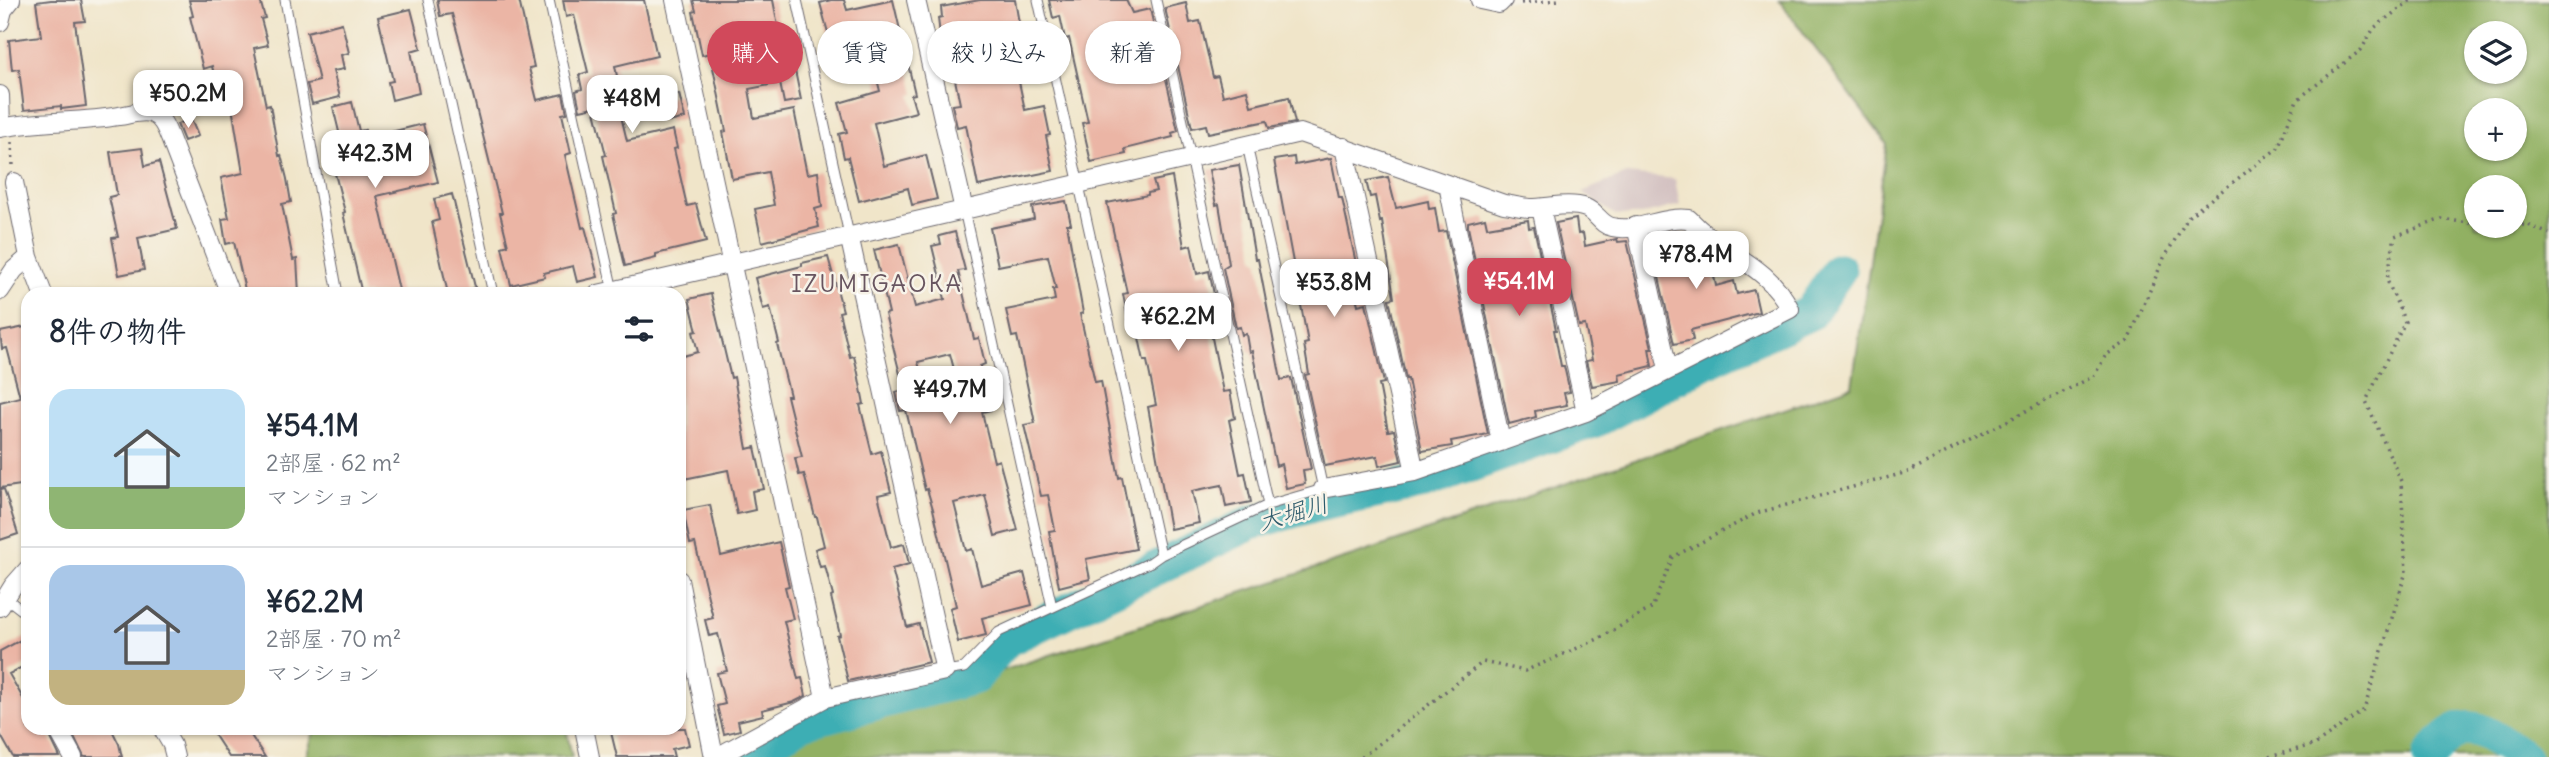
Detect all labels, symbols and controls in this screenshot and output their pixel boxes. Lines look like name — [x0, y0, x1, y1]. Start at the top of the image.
chip: 購入 — [707, 21, 803, 84]
chip: 賃貸 — [817, 21, 913, 84]
chip: 絞り込み — [927, 21, 1071, 84]
chip: 新着 — [1085, 21, 1181, 84]
map controls — [2464, 21, 2527, 238]
button: layers — [2464, 21, 2527, 84]
pin: ¥50.2M — [131, 71, 245, 130]
pin: ¥48M — [591, 76, 673, 135]
text: ¥50.2M — [149, 78, 227, 107]
text: ¥48M — [603, 83, 661, 112]
button: + — [2464, 98, 2527, 161]
pin: ¥42.3M — [318, 130, 432, 190]
text: ¥42.3M — [337, 138, 413, 167]
button: − — [2464, 175, 2527, 238]
pin: ¥78.4M — [1639, 232, 1753, 291]
text: ¥78.4M — [1659, 239, 1733, 268]
pin: ¥54.1M — [1462, 258, 1576, 318]
pin: ¥53.8M — [1277, 260, 1391, 319]
text: ¥54.1M — [1483, 266, 1555, 295]
text: ¥53.8M — [1296, 267, 1372, 296]
district label: IZUMIGAOKA — [791, 268, 963, 298]
pin: ¥62.2M — [1121, 294, 1235, 353]
text: ¥62.2M — [1140, 301, 1216, 330]
icon: filters — [620, 310, 658, 348]
text: 8件の物件 — [49, 312, 186, 350]
pin: ¥49.7M — [893, 366, 1007, 426]
text: ¥49.7M — [913, 374, 987, 403]
text: ¥54.1M — [266, 406, 359, 444]
icon: home — [105, 417, 189, 501]
text: 2部屋 · 62 m² — [266, 448, 401, 477]
text: マンション — [266, 482, 380, 511]
water label: 大堀川 — [1254, 488, 1332, 536]
text: ¥62.2M — [266, 582, 364, 620]
icon: home — [105, 593, 189, 677]
text: 2部屋 · 70 m² — [266, 624, 401, 653]
text: マンション — [266, 658, 380, 687]

